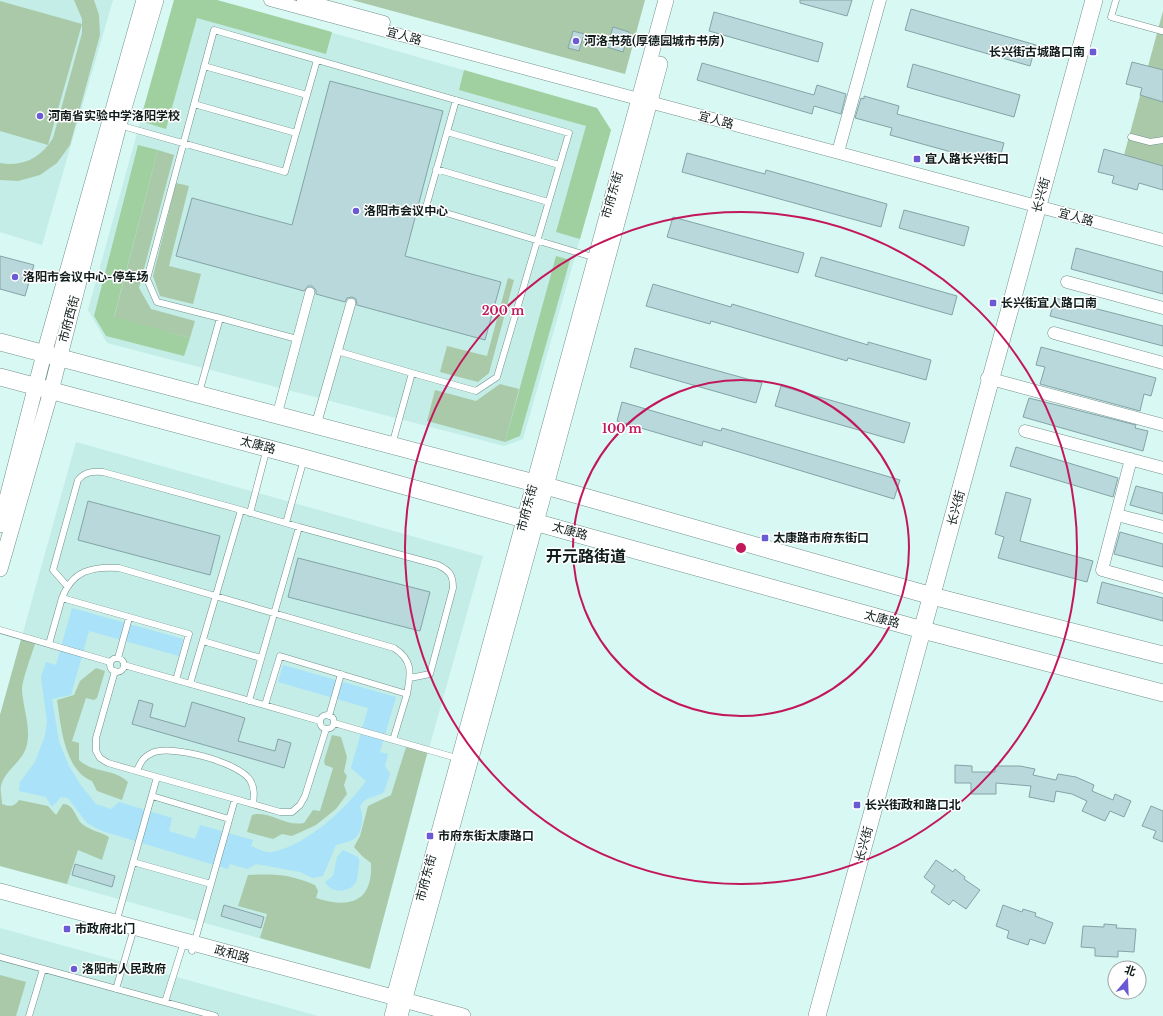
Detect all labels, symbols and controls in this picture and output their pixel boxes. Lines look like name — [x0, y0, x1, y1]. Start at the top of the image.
street label: 宜人路 — [385, 24, 423, 47]
place label: 河洛书苑(厚德园城市书房) — [584, 33, 724, 48]
marker: 河洛书苑(厚德园城市书房) — [571, 36, 581, 46]
place label: 长兴街古城路口南 — [989, 44, 1085, 59]
marker: 长兴街古城路口南 — [1088, 47, 1098, 57]
place label: 河南省实验中学洛阳学校 — [48, 108, 180, 123]
street label: 宜人路 — [697, 108, 735, 131]
marker: 河南省实验中学洛阳学校 — [35, 111, 45, 121]
place label: 宜人路长兴街口 — [925, 151, 1009, 166]
marker: 宜人路长兴街口 — [912, 154, 922, 164]
street label: 市府东街 — [598, 170, 625, 220]
street label: 长兴街 — [1029, 176, 1052, 214]
place label: 洛阳市会议中心 — [364, 203, 448, 218]
street label: 宜人路 — [1057, 205, 1095, 228]
marker: 洛阳市会议中心 — [351, 206, 361, 216]
place label: 洛阳市会议中心-停车场 — [23, 269, 149, 284]
marker: 洛阳市会议中心-停车场 — [10, 272, 20, 282]
street label: 市府西街 — [55, 294, 82, 344]
place label: 长兴街宜人路口南 — [1001, 295, 1097, 310]
marker: 长兴街宜人路口南 — [988, 298, 998, 308]
text: 200 m — [482, 303, 525, 318]
text: 100 m — [602, 421, 643, 436]
street label: 太康路 — [239, 433, 277, 456]
street label: 市府东街 — [513, 483, 540, 533]
street label: 长兴街 — [944, 489, 967, 527]
street label: 太康路 — [551, 518, 590, 543]
place label: 太康路市府东街口 — [773, 530, 869, 545]
marker: 太康路市府东街口 — [760, 533, 770, 543]
centre of rings — [734, 541, 748, 555]
district label: 开元路街道 — [546, 546, 626, 566]
street label: 太康路 — [863, 606, 902, 631]
place label: 长兴街政和路口北 — [865, 797, 961, 812]
marker: 长兴街政和路口北 — [852, 800, 862, 810]
street label: 长兴街 — [852, 825, 875, 863]
place label: 市府东街太康路口 — [438, 828, 534, 843]
marker: 市府东街太康路口 — [425, 831, 435, 841]
street label: 市府东街 — [412, 853, 439, 903]
place label: 市政府北门 — [75, 921, 135, 936]
marker: 市政府北门 — [62, 924, 72, 934]
street label: 政和路 — [213, 942, 251, 965]
north arrow — [1107, 960, 1147, 1000]
place label: 洛阳市人民政府 — [82, 961, 166, 976]
text: 北 — [1123, 962, 1138, 979]
marker: 洛阳市人民政府 — [69, 964, 79, 974]

